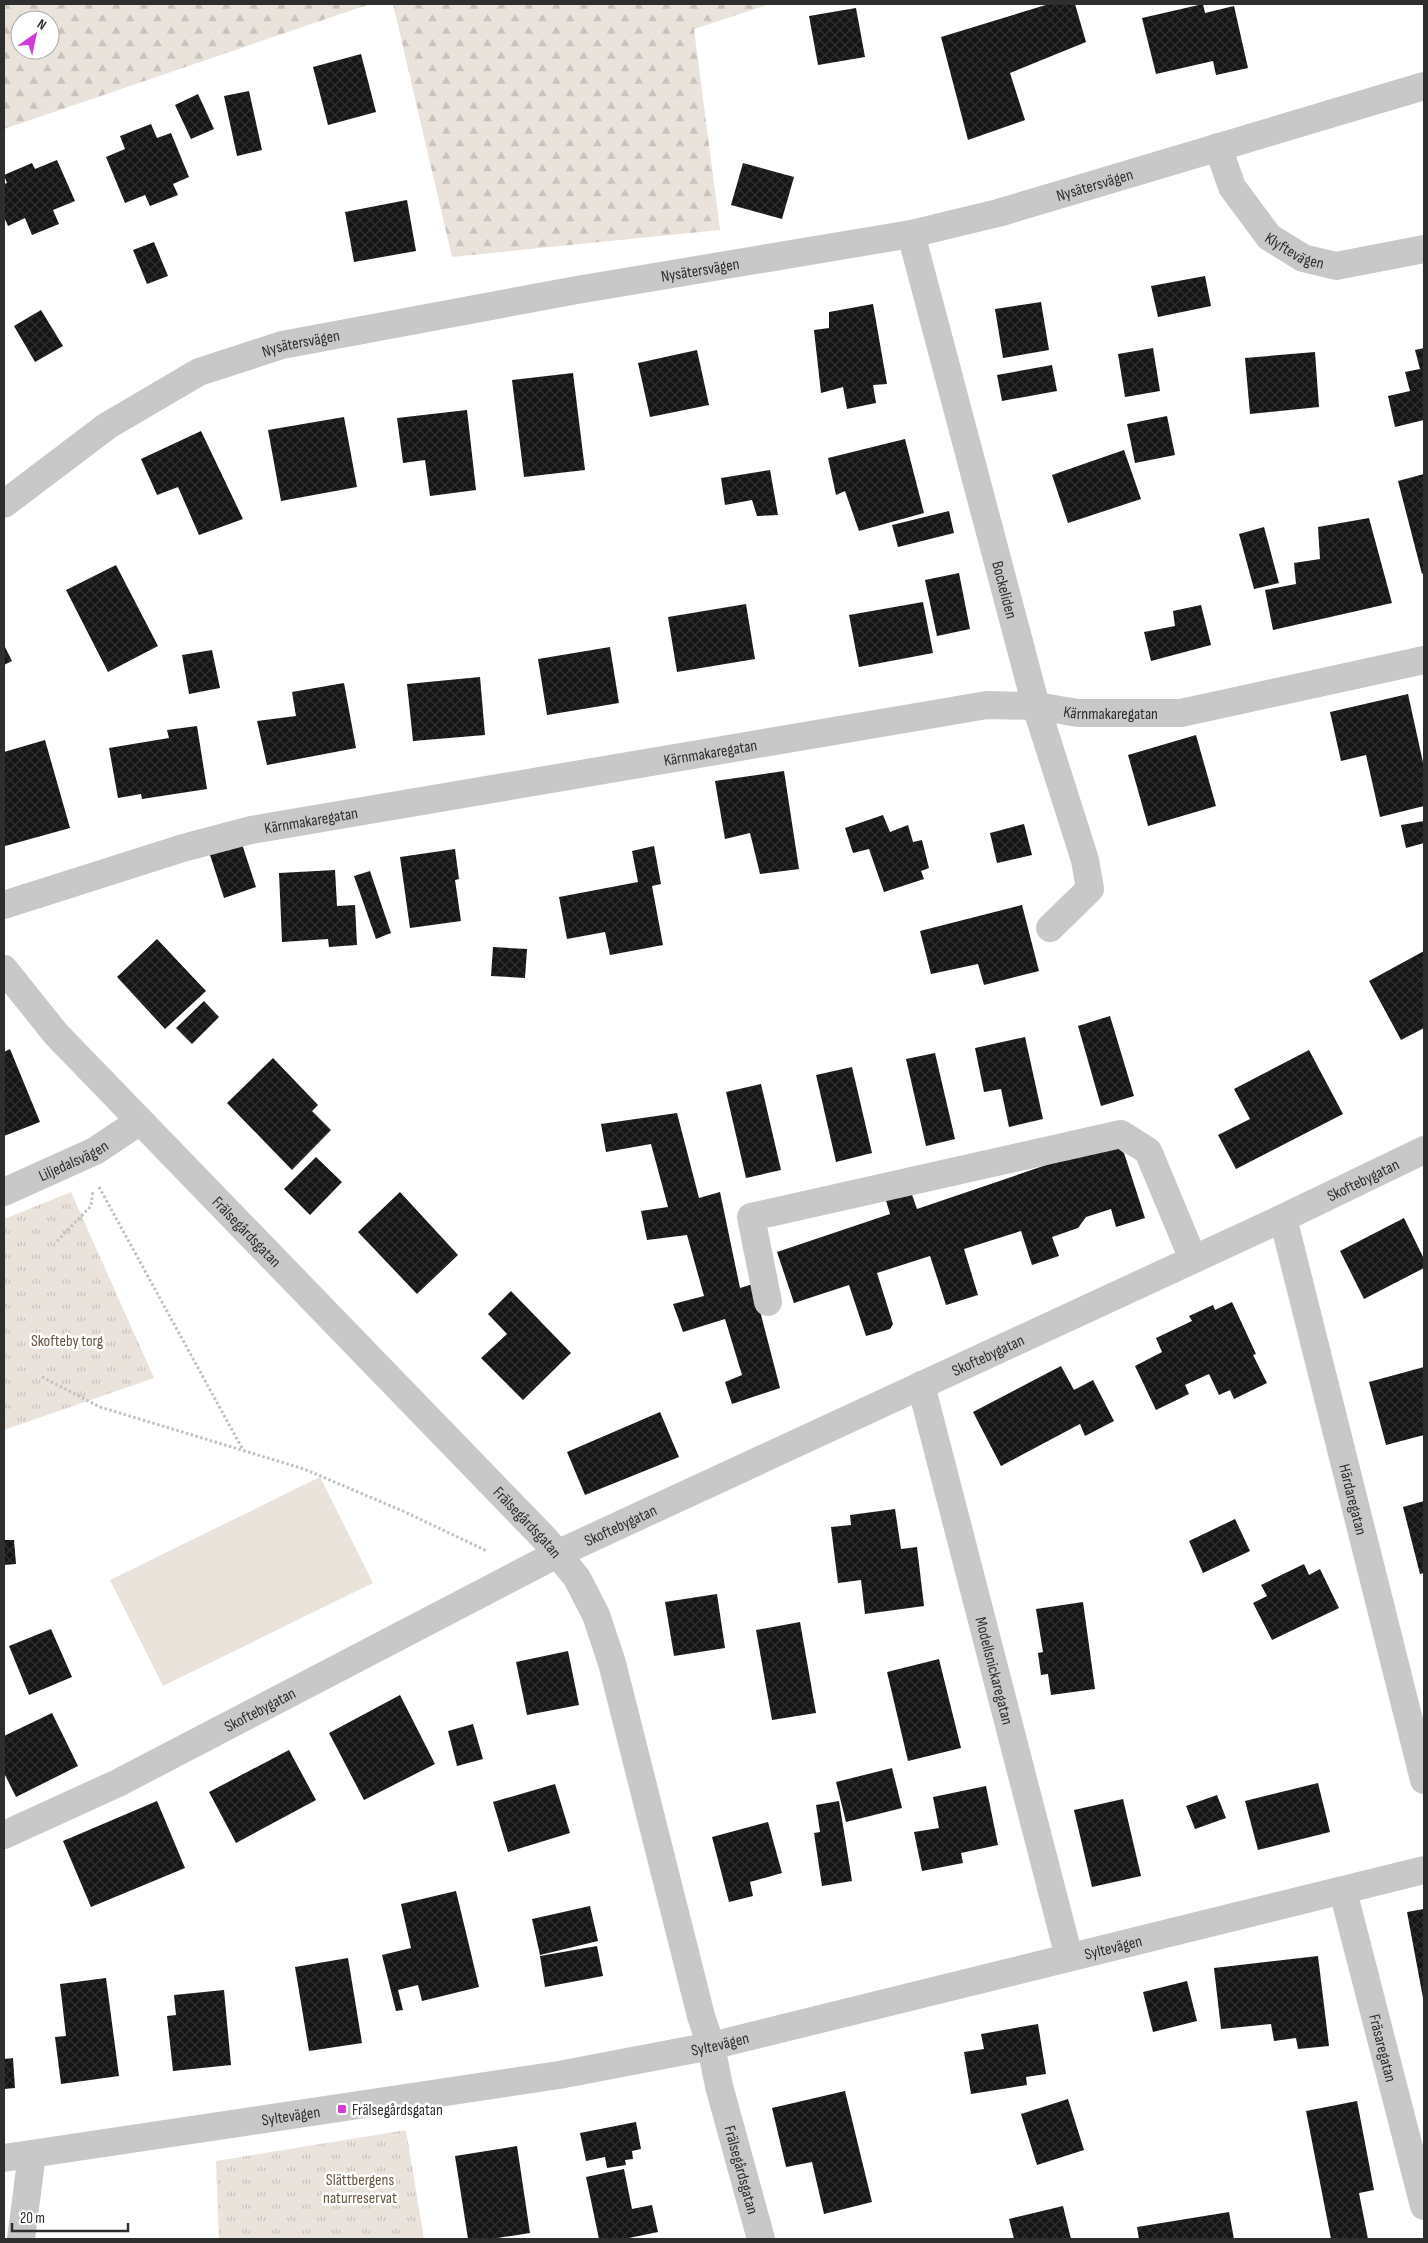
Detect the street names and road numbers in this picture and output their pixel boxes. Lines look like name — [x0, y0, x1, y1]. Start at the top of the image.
street label: Nysätersvägen — [1054, 165, 1136, 206]
street label: Klyftevägen — [1261, 229, 1326, 274]
street label: Nysätersvägen — [660, 255, 741, 287]
street label: Nysätersvägen — [260, 326, 341, 362]
street label: Bockeliden — [987, 559, 1020, 621]
street label: Kärnmakaregatan — [1062, 703, 1158, 724]
street label: Kärnmakaregatan — [662, 736, 759, 771]
street label: Kärnmakaregatan — [263, 804, 359, 839]
street label: Liljedalsvägen — [36, 1137, 112, 1186]
street label: Skoftebygatan — [1324, 1155, 1403, 1206]
street label: Frälsegårdsgatan — [208, 1193, 285, 1272]
street label: Skoftebygatan — [949, 1331, 1028, 1381]
street label: Härdaregatan — [1334, 1462, 1370, 1537]
street label: Frälsegårdsgatan — [489, 1483, 565, 1562]
street label: Skoftebygatan — [582, 1501, 660, 1551]
street label: Modellsnickaregatan — [970, 1615, 1016, 1727]
street label: Skoftebygatan — [221, 1684, 299, 1737]
street label: Syltevägen — [1083, 1932, 1144, 1964]
street label: Fräsaregatan — [1364, 2012, 1400, 2084]
street label: Syltevägen — [690, 2029, 751, 2061]
street label: Syltevägen — [261, 2103, 322, 2130]
street label: Frälsegårdsgatan — [719, 2124, 762, 2216]

